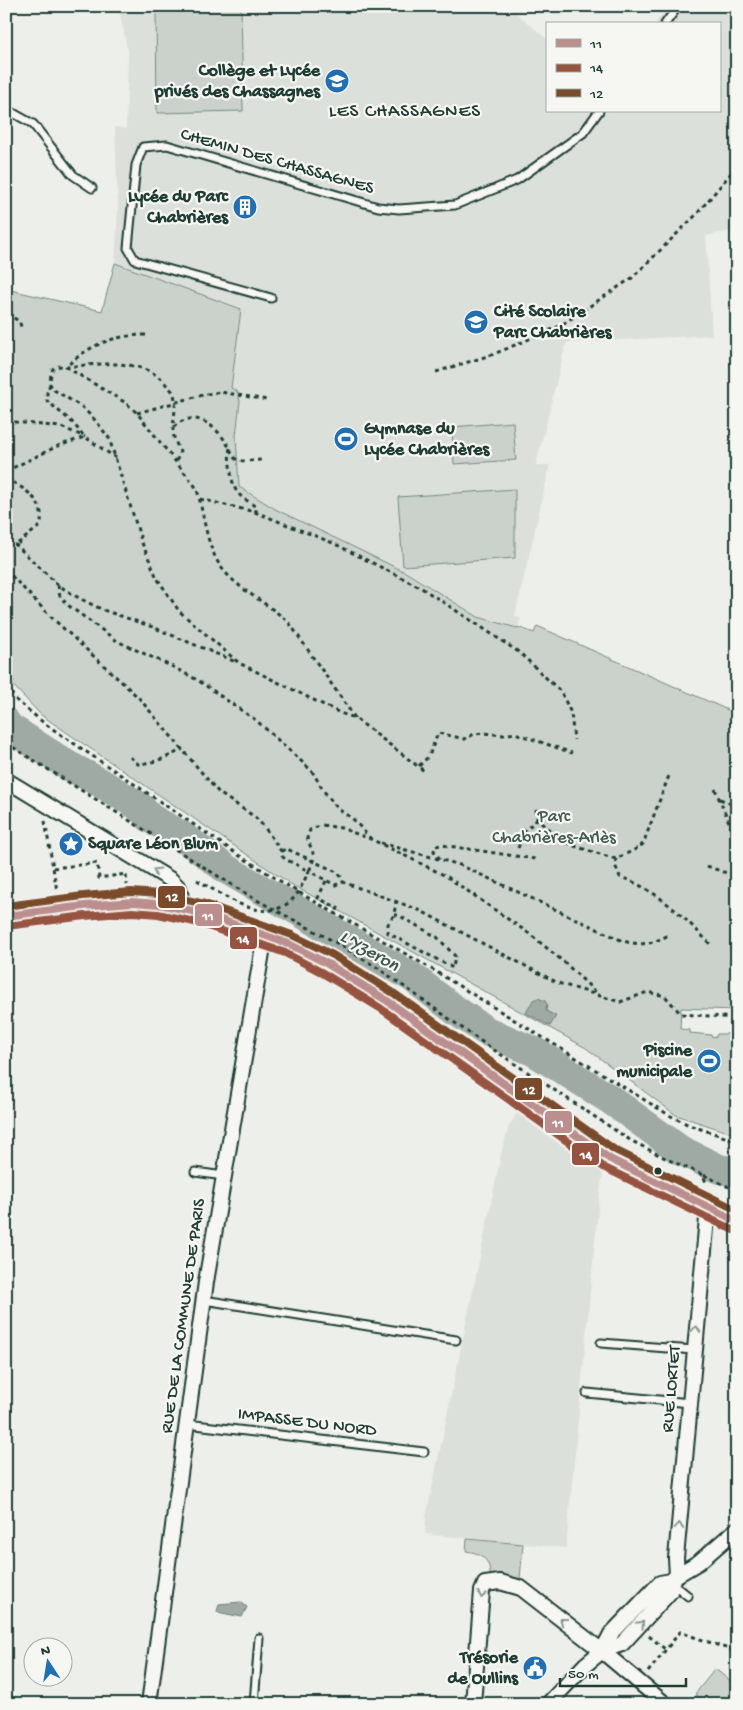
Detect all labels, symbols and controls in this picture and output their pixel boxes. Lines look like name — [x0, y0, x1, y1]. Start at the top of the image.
legend — [546, 22, 720, 112]
text: 11 — [589, 36, 602, 54]
text: 14 — [589, 60, 603, 78]
place label: Collège et Lycée privés des Chassagnes — [154, 61, 321, 103]
school or university icon: Collège et Lycée privés des Chassagnes — [324, 68, 350, 94]
text: 12 — [589, 86, 603, 104]
district label: LES CHASSAGNES — [329, 101, 481, 124]
street label: CHEMIN DES CHASSAGNES — [178, 124, 377, 200]
place label: Lycée du Parc Chabrières — [128, 187, 229, 229]
building icon: Lycée du Parc Chabrières — [232, 194, 258, 220]
place label: Cité Scolaire Parc Chabrières — [493, 302, 613, 344]
school or university icon: Cité Scolaire Parc Chabrières — [463, 309, 489, 335]
place label: Gymnase du Lycée Chabrières — [364, 419, 491, 461]
sports icon: Gymnase du Lycée Chabrières — [333, 426, 359, 452]
park label: Parc Chabrières-Arlès — [492, 807, 617, 849]
place icon: Square Léon Blum — [58, 831, 84, 857]
place label: Square Léon Blum — [88, 834, 218, 855]
one-way arrow — [153, 868, 162, 877]
line badge: 12 — [157, 885, 186, 909]
text: 12 — [165, 890, 178, 907]
line badge: 11 — [194, 903, 223, 927]
text: 11 — [201, 909, 214, 926]
line badge: 14 — [229, 926, 258, 950]
water label: L'Yzeron — [335, 926, 403, 979]
text: 14 — [236, 932, 250, 949]
place label: Piscine municipale — [616, 1041, 693, 1083]
sports icon: Piscine municipale — [696, 1048, 722, 1074]
line badge: 12 — [514, 1077, 543, 1101]
text: 12 — [522, 1083, 535, 1100]
line badge: 11 — [544, 1110, 573, 1134]
text: 11 — [551, 1116, 564, 1133]
line badge: 14 — [571, 1142, 600, 1166]
text: 14 — [579, 1148, 593, 1165]
unlabelled marker — [653, 1166, 663, 1176]
street label: RUE DE LA COMMUNE DE PARIS — [157, 1197, 211, 1435]
one-way arrow — [690, 1325, 701, 1333]
street label: RUE LORTET — [658, 1344, 686, 1433]
street label: IMPASSE DU NORD — [236, 1404, 378, 1442]
one-way arrow — [673, 1522, 684, 1530]
one-way arrow — [478, 1591, 488, 1599]
one-way arrow — [560, 1619, 569, 1627]
one-way arrow — [635, 1620, 644, 1629]
north arrow — [22, 1638, 72, 1688]
text: N — [40, 1642, 52, 1661]
place label: Trésorie de Oullins — [448, 1648, 519, 1690]
public building icon: Trésorie de Oullins — [522, 1655, 548, 1681]
scale bar — [560, 1655, 687, 1687]
text: 50 m — [568, 1666, 599, 1684]

